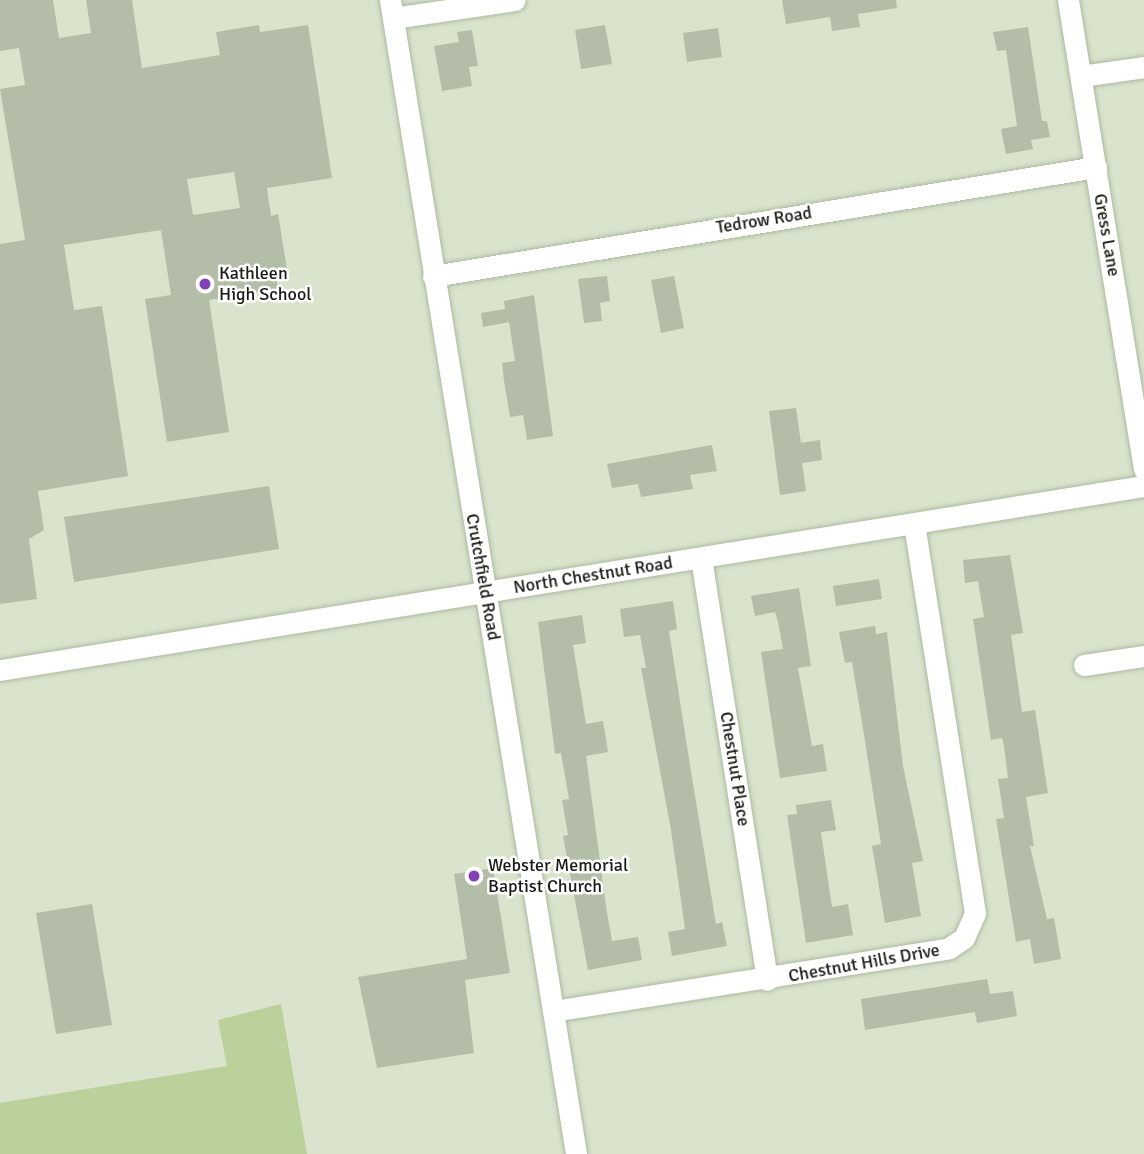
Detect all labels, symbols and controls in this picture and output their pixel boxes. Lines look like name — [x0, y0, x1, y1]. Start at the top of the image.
street label: Gress Lane — [1089, 192, 1125, 278]
street label: Tedrow Road — [714, 202, 814, 238]
place label: Kathleen High School — [219, 263, 312, 306]
marker: Kathleen High School — [197, 276, 213, 292]
street label: Crutchfield Road — [461, 512, 505, 642]
street label: North Chestnut Road — [512, 552, 674, 598]
street label: Chestnut Place — [715, 710, 755, 828]
place label: Webster Memorial Baptist Church — [488, 855, 628, 898]
marker: Webster Memorial Baptist Church — [466, 868, 482, 884]
street label: Chestnut Hills Drive — [787, 939, 941, 987]

